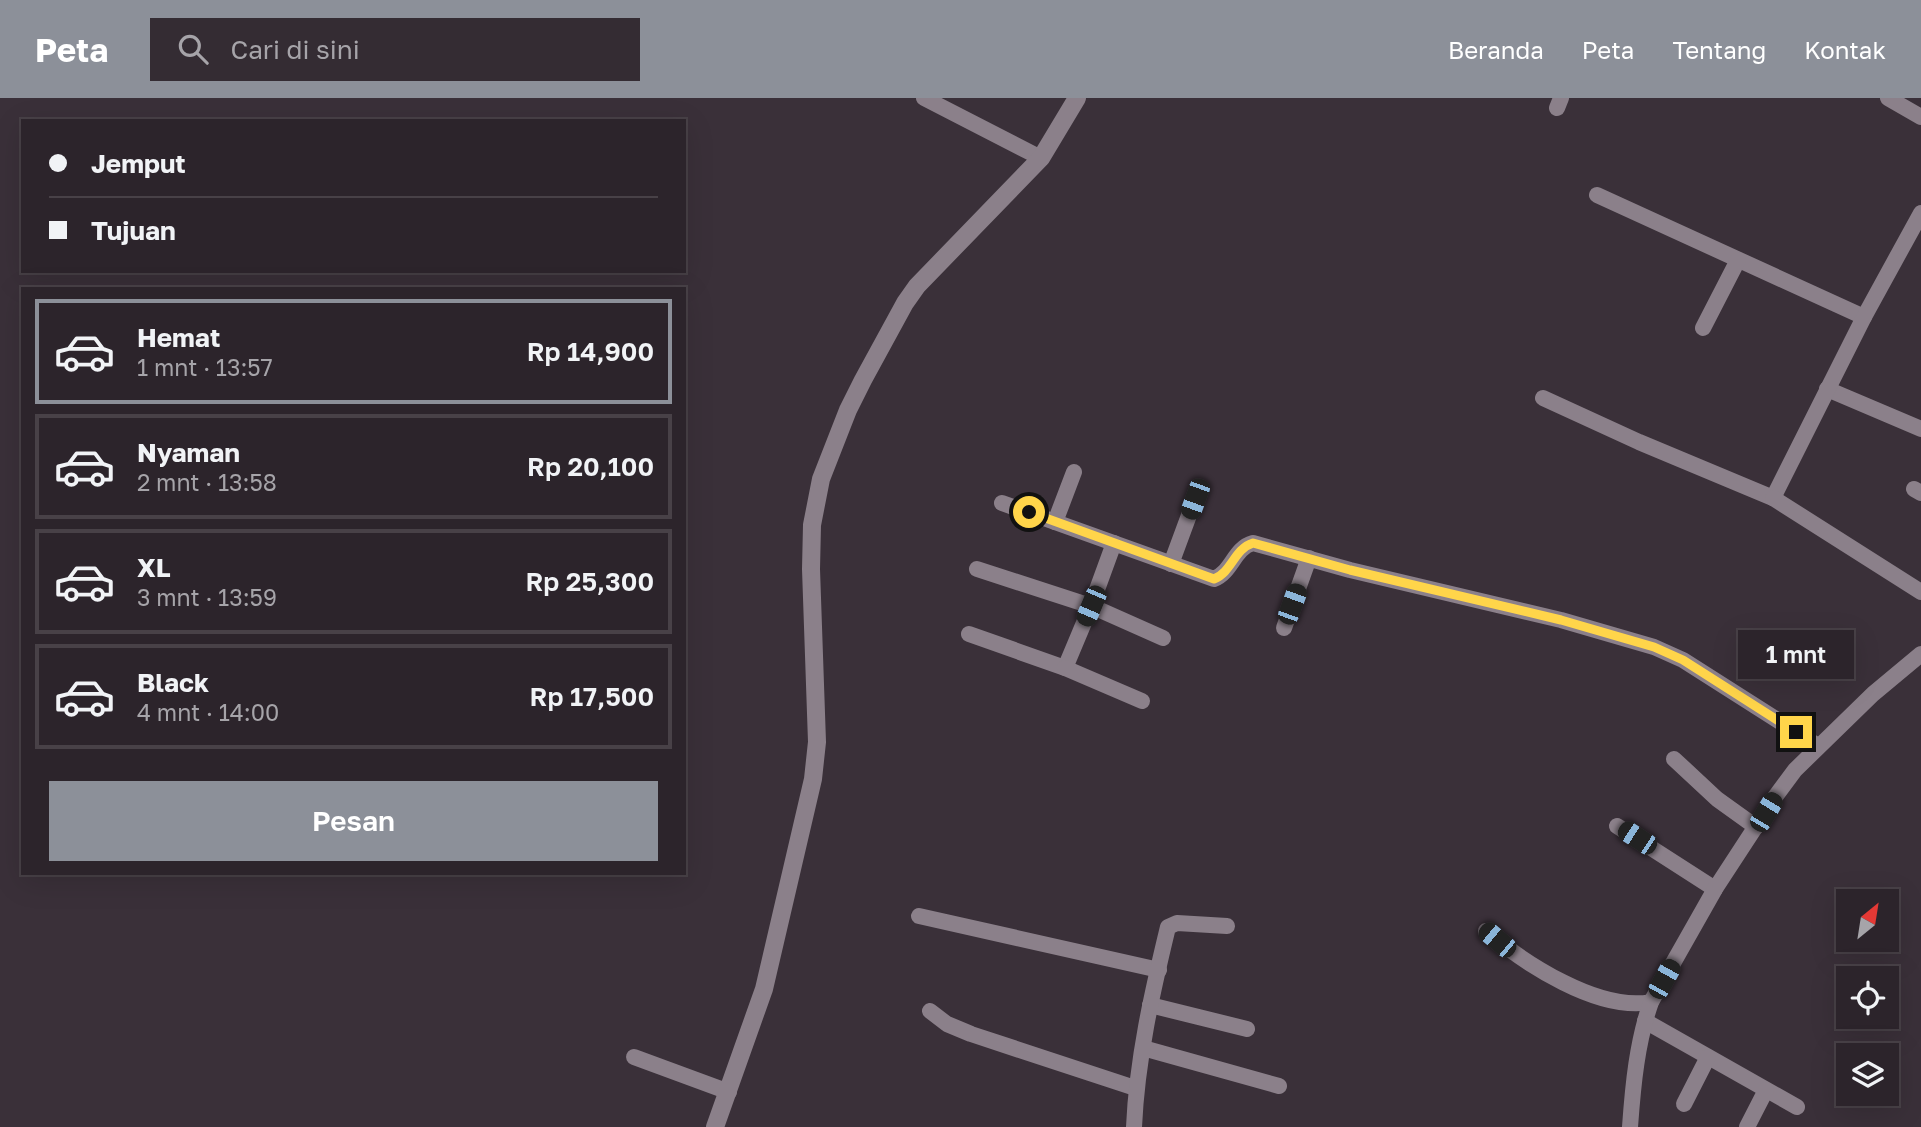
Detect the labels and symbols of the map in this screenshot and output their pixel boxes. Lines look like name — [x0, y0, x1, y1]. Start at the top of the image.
car — [1178, 476, 1213, 522]
route start — [1013, 496, 1045, 528]
car — [1275, 581, 1310, 627]
car — [1074, 583, 1109, 629]
callout: 1 mnt — [1738, 630, 1854, 680]
route end — [1780, 716, 1812, 748]
car — [1747, 789, 1786, 835]
car — [1614, 818, 1661, 858]
north arrow — [1836, 889, 1899, 952]
car — [1475, 918, 1520, 962]
car — [1645, 956, 1684, 1002]

